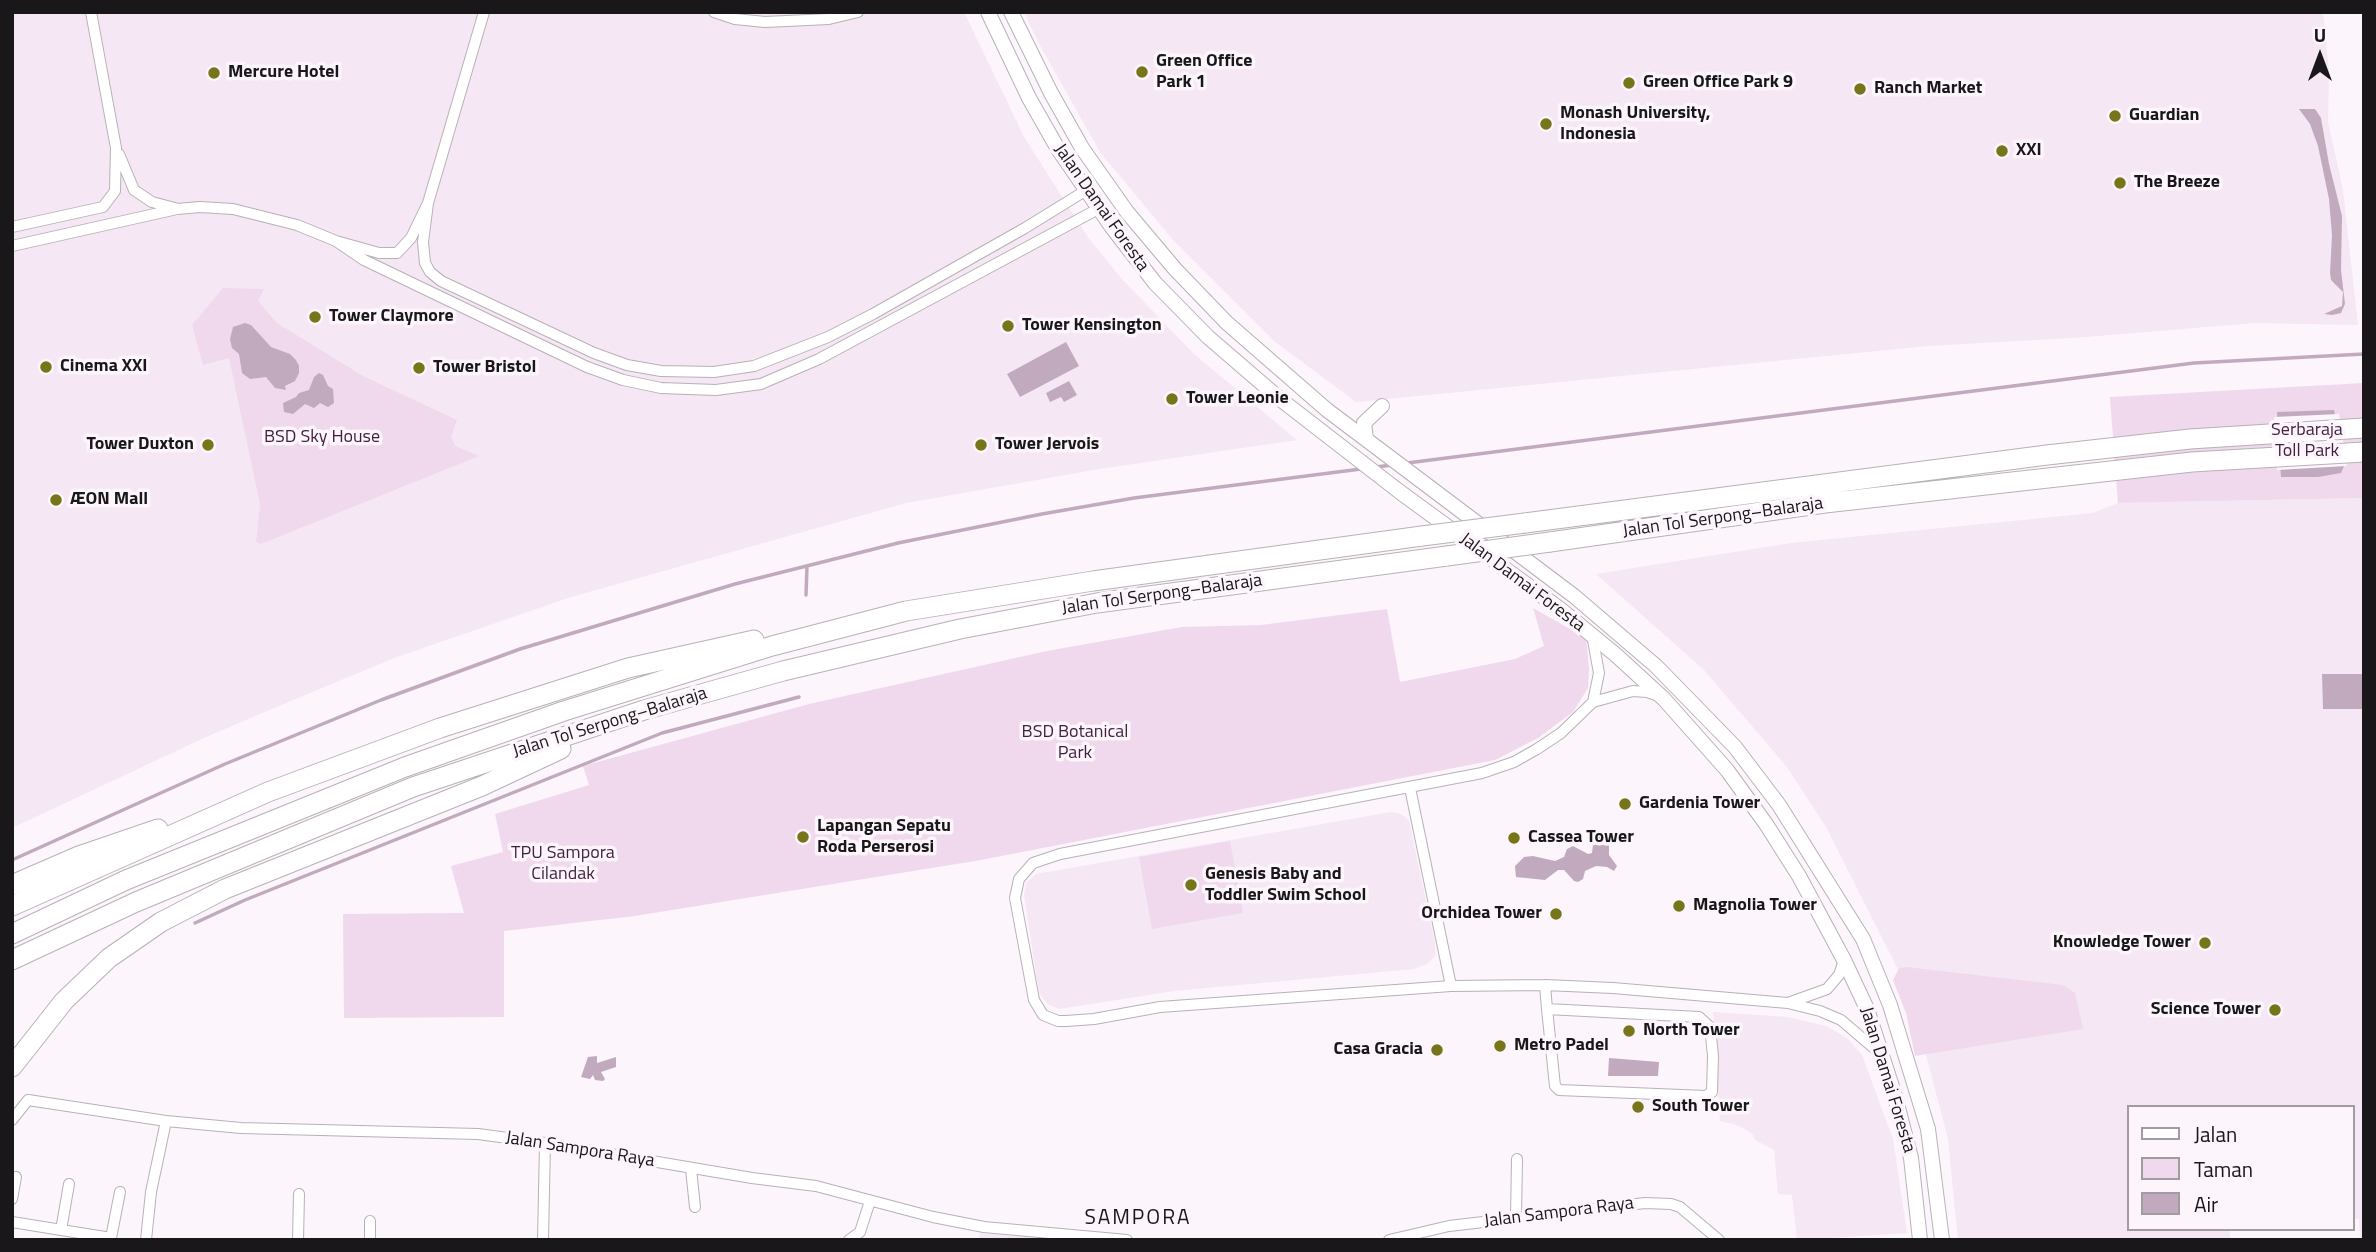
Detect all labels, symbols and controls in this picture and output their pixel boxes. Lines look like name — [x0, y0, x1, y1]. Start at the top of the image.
text: U — [2314, 20, 2326, 49]
north arrow — [2285, 21, 2355, 91]
place label: Green Office Park 1 — [1156, 51, 1252, 94]
place label: Mercure Hotel — [228, 62, 339, 84]
marker: Green Office Park 1 — [1134, 64, 1150, 80]
marker: Mercure Hotel — [206, 65, 222, 81]
place label: Green Office Park 9 — [1643, 72, 1793, 94]
marker: Green Office Park 9 — [1621, 75, 1637, 91]
place label: Ranch Market — [1874, 78, 1982, 100]
marker: Ranch Market — [1852, 81, 1868, 97]
place label: Monash University, Indonesia — [1560, 103, 1710, 146]
place label: Guardian — [2129, 105, 2200, 127]
marker: Guardian — [2107, 108, 2123, 124]
marker: Monash University, Indonesia — [1538, 116, 1554, 132]
street label: Jalan Damai Foresta — [1049, 140, 1153, 276]
place label: XXI — [2016, 140, 2042, 162]
marker: XXI — [1994, 143, 2010, 159]
place label: The Breeze — [2134, 172, 2220, 194]
marker: The Breeze — [2112, 175, 2128, 191]
place label: Tower Claymore — [329, 306, 454, 328]
marker: Tower Claymore — [307, 309, 323, 325]
place label: Tower Kensington — [1022, 315, 1162, 337]
marker: Tower Kensington — [1000, 318, 1016, 334]
place label: Cinema XXI — [60, 356, 147, 378]
place label: Tower Bristol — [433, 357, 536, 379]
marker: Cinema XXI — [38, 359, 54, 375]
marker: Tower Bristol — [411, 360, 427, 376]
place label: Tower Leonie — [1186, 388, 1289, 410]
marker: Tower Leonie — [1164, 391, 1180, 407]
park label: Serbaraja Toll Park — [2271, 420, 2343, 462]
park label: BSD Sky House — [264, 427, 380, 449]
place label: Tower Duxton — [86, 434, 194, 456]
place label: Tower Jervois — [995, 434, 1099, 456]
marker: Tower Duxton — [200, 437, 216, 453]
marker: Tower Jervois — [973, 437, 989, 453]
place label: ÆON Mall — [70, 489, 148, 511]
marker: ÆON Mall — [48, 492, 64, 508]
street label: Jalan Tol Serpong–Balaraja — [1621, 493, 1825, 543]
street label: Jalan Damai Foresta — [1455, 529, 1589, 637]
street label: Jalan Tol Serpong–Balaraja — [1060, 570, 1264, 620]
street label: Jalan Tol Serpong–Balaraja — [510, 683, 710, 763]
park label: BSD Botanical Park — [1022, 722, 1128, 764]
place label: Gardenia Tower — [1639, 793, 1760, 815]
marker: Gardenia Tower — [1617, 796, 1633, 812]
place label: Lapangan Sepatu Roda Perserosi — [817, 816, 951, 858]
place label: Cassea Tower — [1528, 827, 1634, 849]
marker: Lapangan Sepatu Roda Perserosi — [795, 829, 811, 845]
marker: Cassea Tower — [1506, 830, 1522, 846]
park label: TPU Sampora Cilandak — [511, 843, 615, 886]
place label: Genesis Baby and Toddler Swim School — [1205, 864, 1366, 906]
marker: Genesis Baby and Toddler Swim School — [1183, 877, 1199, 893]
place label: Magnolia Tower — [1693, 895, 1817, 917]
marker: Magnolia Tower — [1671, 898, 1687, 914]
place label: Orchidea Tower — [1421, 903, 1542, 925]
marker: Orchidea Tower — [1548, 906, 1564, 922]
place label: Knowledge Tower — [2053, 932, 2191, 954]
marker: Knowledge Tower — [2197, 935, 2213, 951]
place label: Science Tower — [2151, 999, 2261, 1021]
marker: Science Tower — [2267, 1002, 2283, 1018]
street label: Jalan Damai Foresta — [1855, 1005, 1919, 1155]
place label: North Tower — [1643, 1020, 1740, 1042]
marker: North Tower — [1621, 1023, 1637, 1039]
place label: Metro Padel — [1514, 1035, 1609, 1057]
marker: Metro Padel — [1492, 1038, 1508, 1054]
place label: Casa Gracia — [1334, 1039, 1423, 1061]
marker: Casa Gracia — [1429, 1042, 1445, 1058]
place label: South Tower — [1652, 1096, 1749, 1118]
marker: South Tower — [1630, 1099, 1646, 1115]
legend — [2128, 1105, 2355, 1231]
text: Jalan — [2194, 1118, 2237, 1150]
street label: Jalan Sampora Raya — [504, 1128, 656, 1172]
text: Taman — [2194, 1153, 2253, 1185]
text: Air — [2194, 1188, 2218, 1220]
street label: Jalan Sampora Raya — [1483, 1193, 1635, 1233]
district label: SAMPORA — [1085, 1206, 1191, 1232]

